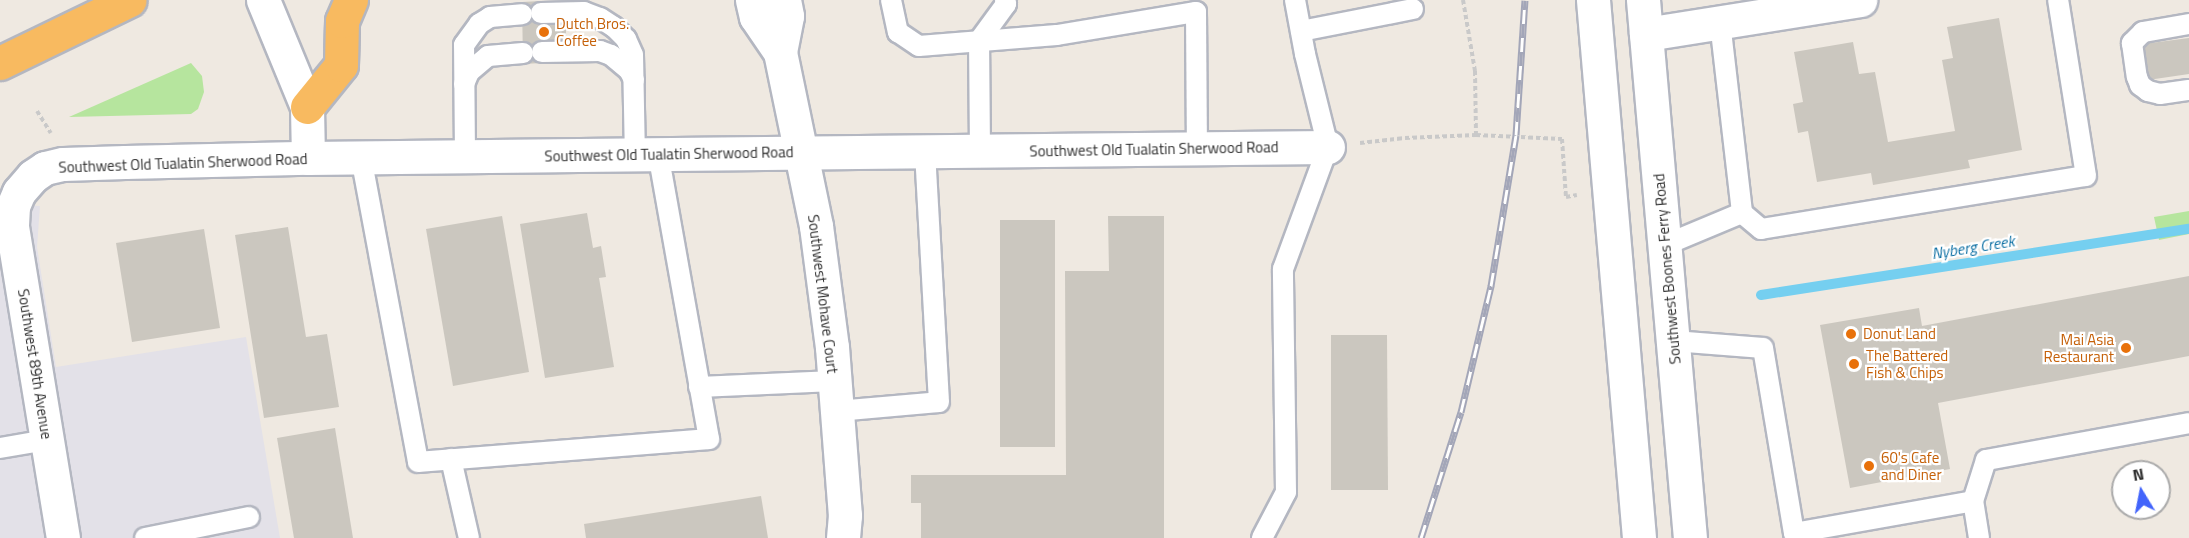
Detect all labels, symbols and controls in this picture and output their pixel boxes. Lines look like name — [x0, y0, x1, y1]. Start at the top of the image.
place label: Dutch Bros. Coffee — [556, 14, 629, 49]
marker: Dutch Bros. Coffee — [537, 25, 551, 39]
street label: Southwest Old Tualatin Sherwood Road — [1029, 138, 1279, 160]
street label: Southwest Old Tualatin Sherwood Road — [544, 143, 794, 165]
street label: Southwest Old Tualatin Sherwood Road — [58, 150, 308, 176]
street label: Southwest Boones Ferry Road — [1650, 173, 1684, 365]
street label: Southwest Mohave Court — [804, 214, 842, 374]
water label: Nyberg Creek — [1930, 231, 2016, 263]
street label: Southwest 89th Avenue — [14, 287, 56, 441]
place label: Donut Land — [1863, 325, 1936, 343]
marker: Donut Land — [1844, 327, 1858, 341]
place label: Mai Asia Restaurant — [2044, 330, 2114, 365]
marker: Mai Asia Restaurant — [2119, 341, 2133, 355]
place label: The Battered Fish & Chips — [1866, 346, 1948, 381]
marker: The Battered Fish & Chips — [1847, 357, 1861, 371]
place label: 60's Cafe and Diner — [1881, 448, 1942, 483]
marker: 60's Cafe and Diner — [1862, 459, 1876, 473]
north arrow — [2111, 460, 2171, 520]
text: N — [2131, 461, 2146, 487]

